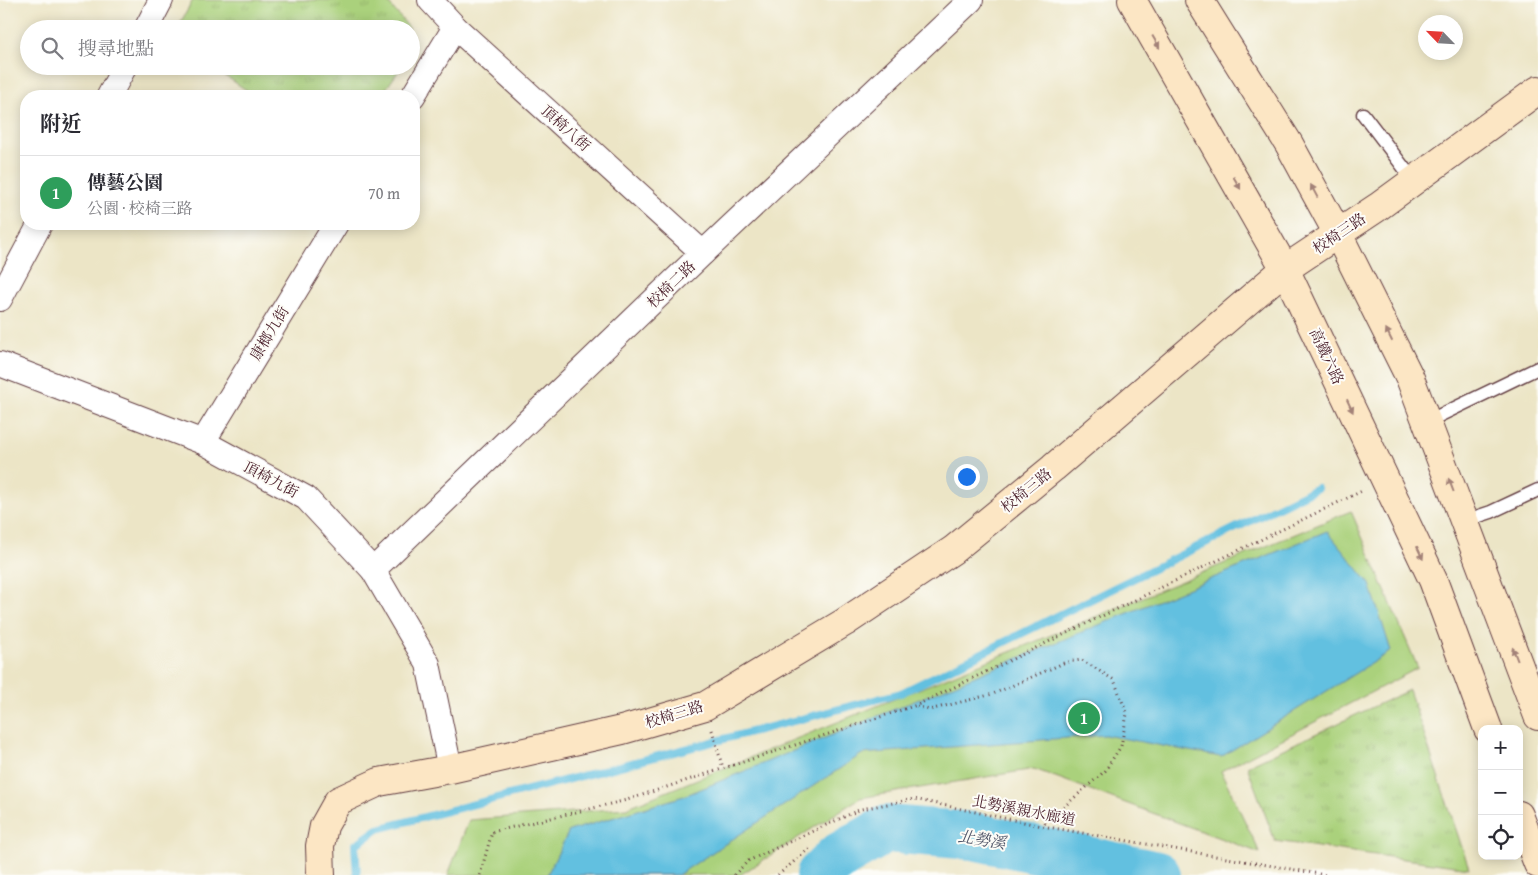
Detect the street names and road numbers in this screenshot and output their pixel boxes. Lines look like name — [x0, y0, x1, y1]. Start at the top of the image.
street label: 頂椅八街 — [537, 100, 595, 156]
street label: 校椅三路 — [1308, 208, 1370, 258]
street label: 校椅二路 — [642, 256, 700, 312]
street label: 康榔九街 — [245, 302, 293, 364]
street label: 高鐵六路 — [1305, 324, 1349, 388]
street label: 頂椅九街 — [240, 456, 302, 502]
street label: 校椅三路 — [996, 463, 1056, 517]
street label: 校椅三路 — [642, 695, 706, 733]
street label: 北勢溪親水廊道 — [970, 790, 1078, 830]

